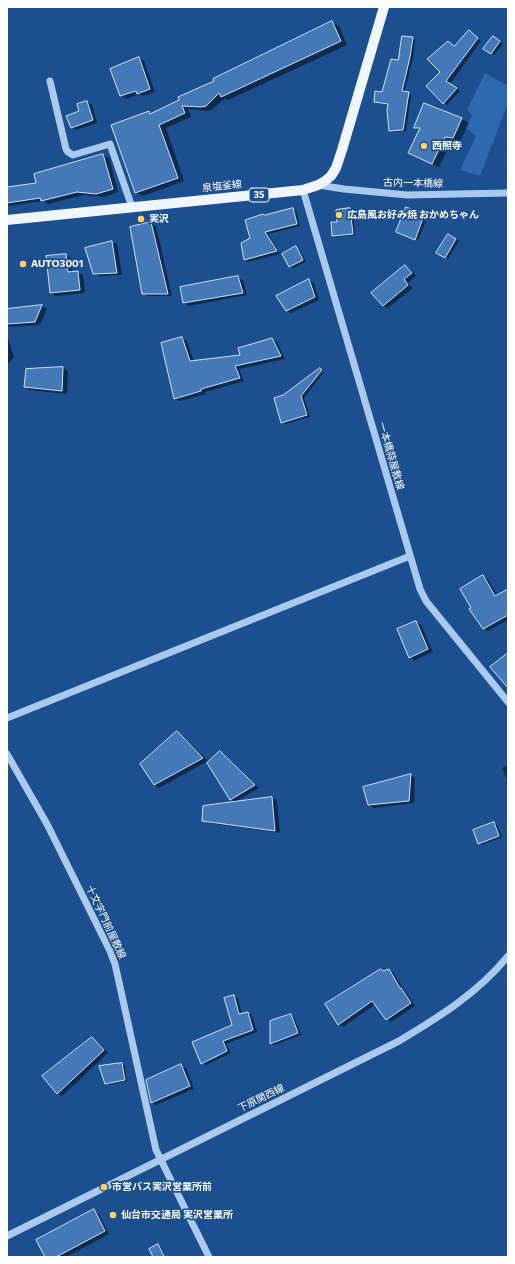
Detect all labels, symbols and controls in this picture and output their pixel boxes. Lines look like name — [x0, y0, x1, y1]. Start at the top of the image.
place label: 西照寺 — [432, 140, 462, 152]
marker: 西照寺 — [419, 141, 429, 151]
street label: 古内一本橋線 — [383, 176, 443, 190]
street label: 泉塩釜線 — [201, 178, 243, 194]
road number: 35 — [249, 188, 269, 202]
place label: 広島風お好み焼 おかめちゃん — [347, 209, 479, 221]
marker: 広島風お好み焼 おかめちゃん — [334, 210, 344, 220]
place label: 実沢 — [149, 213, 169, 225]
marker: 実沢 — [136, 214, 146, 224]
place label: AUTO3001 — [31, 258, 83, 270]
marker: AUTO3001 — [18, 259, 28, 269]
street label: 一本橋蒜屋敷線 — [376, 421, 406, 491]
street label: 十文字門前屋敷線 — [84, 883, 128, 961]
street label: 下原関西線 — [236, 1082, 286, 1114]
place label: 市営バス実沢営業所前 — [112, 1181, 212, 1193]
marker: 市営バス実沢営業所前 — [99, 1182, 109, 1192]
place label: 仙台市交通局 実沢営業所 — [121, 1209, 233, 1221]
marker: 仙台市交通局 実沢営業所 — [108, 1210, 118, 1220]

